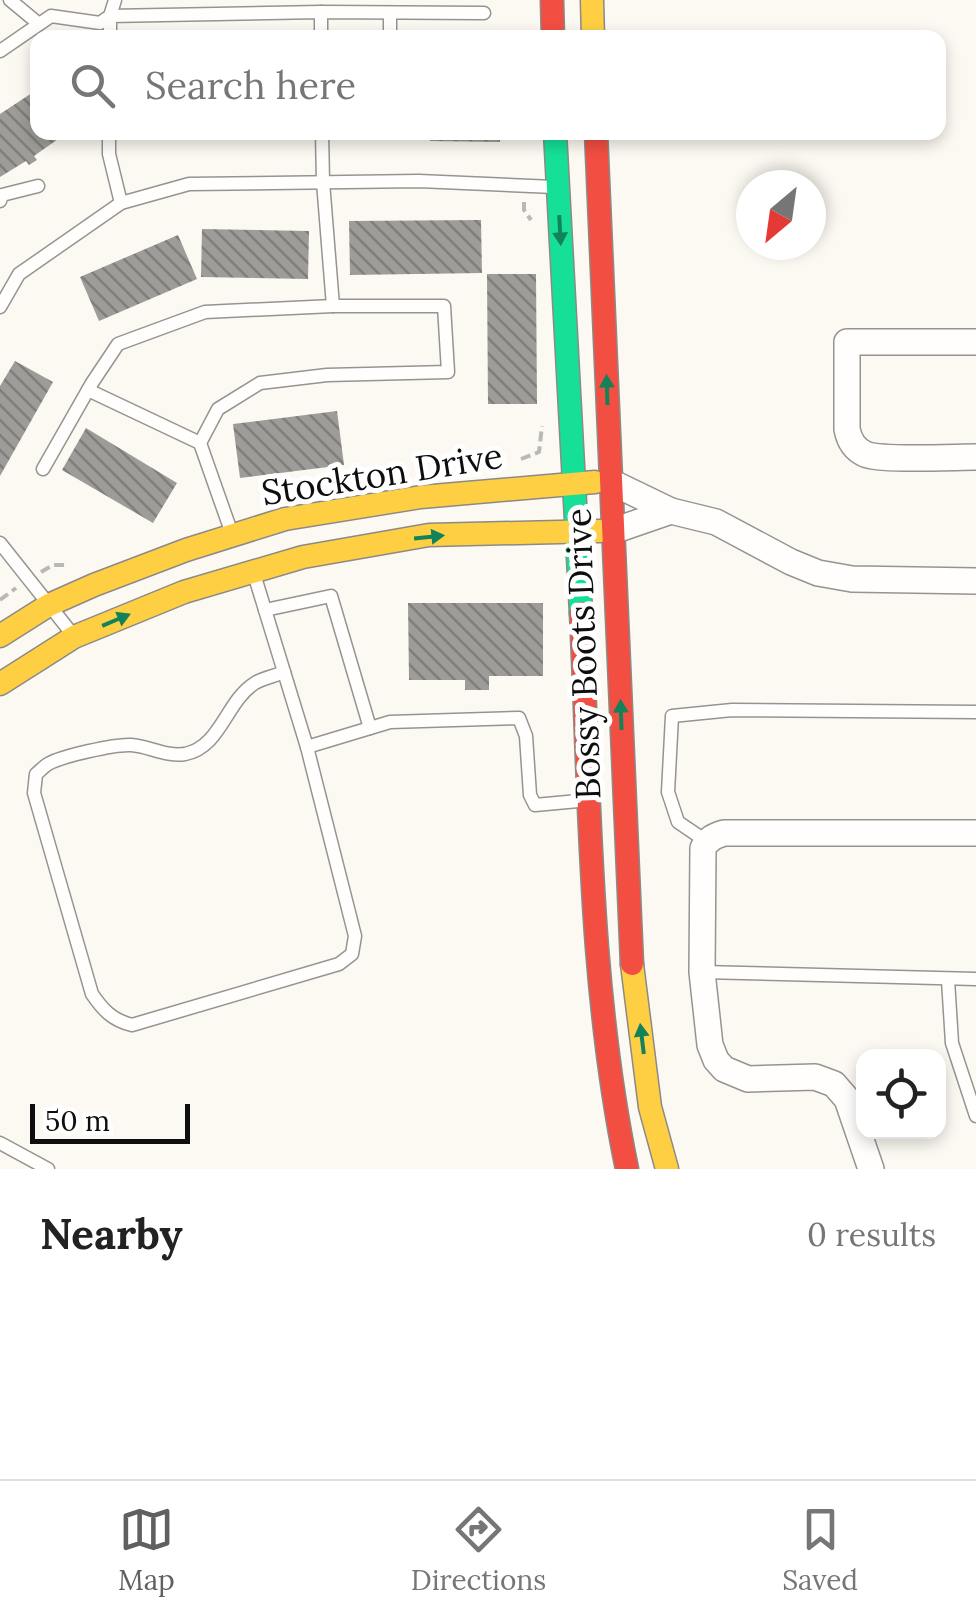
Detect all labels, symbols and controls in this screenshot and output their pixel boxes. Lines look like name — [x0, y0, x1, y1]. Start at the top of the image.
search box — [30, 30, 946, 140]
icon: search — [65, 58, 120, 113]
text: Search here — [145, 61, 356, 109]
north arrow — [736, 170, 826, 260]
one-way arrow — [552, 214, 568, 246]
one-way arrow — [599, 374, 615, 406]
street label: Stockton Drive — [258, 433, 506, 515]
street label: Bossy Boots Drive — [555, 508, 611, 800]
one-way arrow — [413, 528, 445, 544]
one-way arrow — [101, 612, 131, 628]
one-way arrow — [613, 699, 629, 731]
one-way arrow — [633, 1023, 649, 1055]
map controls — [856, 1049, 946, 1139]
button: locate — [856, 1049, 946, 1139]
scale bar — [30, 1099, 190, 1144]
text: 50 m — [45, 1103, 110, 1139]
text: Nearby — [40, 1207, 183, 1261]
text: 0 results — [807, 1214, 936, 1255]
tab: Map — [118, 1502, 175, 1598]
tab: Directions — [411, 1502, 546, 1598]
tab: Saved — [782, 1502, 858, 1598]

